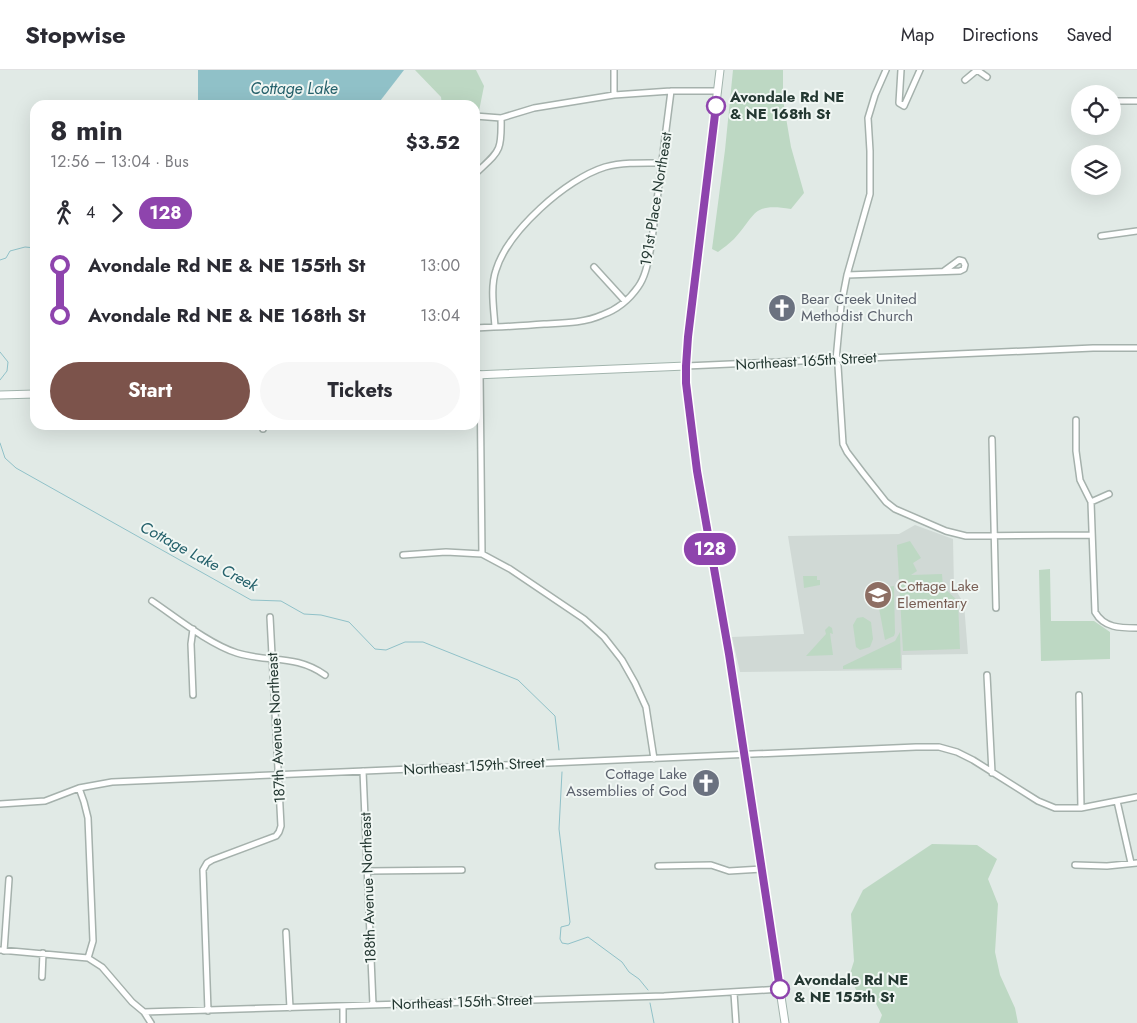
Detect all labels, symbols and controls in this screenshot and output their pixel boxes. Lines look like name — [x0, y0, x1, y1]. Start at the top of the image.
text: Stopwise — [25, 17, 126, 52]
text: Map — [901, 22, 934, 48]
text: Directions — [962, 22, 1038, 48]
text: Saved — [1066, 22, 1112, 48]
water label: Cottage Lake — [250, 77, 338, 100]
map controls — [1071, 85, 1121, 195]
button: locate — [1071, 85, 1121, 135]
place label: Avondale Rd NE & NE 168th St — [729, 86, 844, 125]
marker: Avondale Rd NE & NE 168th St — [706, 96, 726, 116]
text: 8 min — [50, 110, 123, 151]
text: $3.52 — [406, 129, 460, 156]
street label: 191st Place Northeast — [635, 130, 678, 268]
button: layers — [1071, 145, 1121, 195]
text: 12:56 – 13:04 · Bus — [50, 150, 189, 173]
icon: walk — [50, 199, 78, 227]
icon: forward — [103, 199, 131, 227]
text: 128 — [149, 200, 182, 226]
text: 4 — [86, 201, 95, 224]
text: Avondale Rd NE & NE 155th St — [88, 252, 365, 279]
text: 13:00 — [420, 254, 460, 277]
place label: Bear Creek United Methodist Church — [801, 288, 917, 327]
church icon: Bear Creek United Methodist Church — [767, 293, 797, 323]
text: Avondale Rd NE & NE 168th St — [88, 302, 366, 329]
text: 13:04 — [420, 304, 460, 327]
street label: Northeast 165th Street — [735, 346, 877, 376]
button: Start — [50, 362, 250, 420]
button: Tickets — [260, 362, 460, 420]
water label: Cottage Lake Creek — [136, 515, 263, 597]
line badge: 128 — [681, 533, 739, 565]
text: 128 — [694, 536, 726, 562]
place label: Cottage Lake Elementary — [897, 575, 979, 614]
school or university icon: Cottage Lake Elementary — [863, 580, 893, 610]
street label: 187th Avenue Northeast — [261, 652, 291, 804]
street label: Northeast 159th Street — [403, 751, 545, 781]
place label: Cottage Lake Assemblies of God — [566, 763, 687, 802]
church icon: Cottage Lake Assemblies of God — [691, 768, 721, 798]
street label: 188th Avenue Northeast — [354, 812, 382, 964]
place label: Avondale Rd NE & NE 155th St — [793, 969, 908, 1008]
marker: Avondale Rd NE & NE 155th St — [770, 979, 790, 999]
street label: Northeast 155th Street — [391, 989, 533, 1015]

